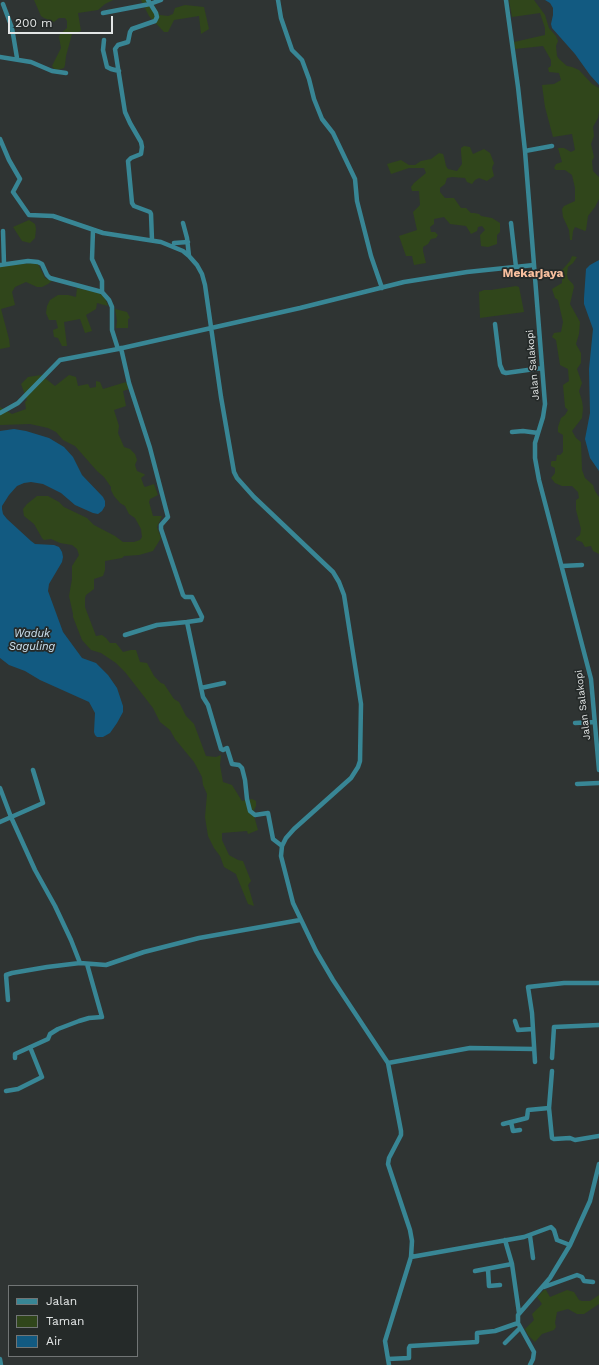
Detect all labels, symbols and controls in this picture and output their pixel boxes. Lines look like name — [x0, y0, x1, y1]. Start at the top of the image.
scale bar — [10, 8, 115, 34]
text: 200 m — [15, 16, 52, 30]
district label: Mekarjaya — [503, 266, 563, 280]
street label: Jalan Salakopi — [524, 329, 542, 401]
water label: Waduk Saguling — [9, 627, 55, 653]
street label: Jalan Salakopi — [573, 669, 593, 741]
legend — [8, 1285, 138, 1357]
text: Jalan — [46, 1294, 77, 1308]
text: Taman — [46, 1314, 84, 1328]
text: Air — [46, 1334, 62, 1348]

